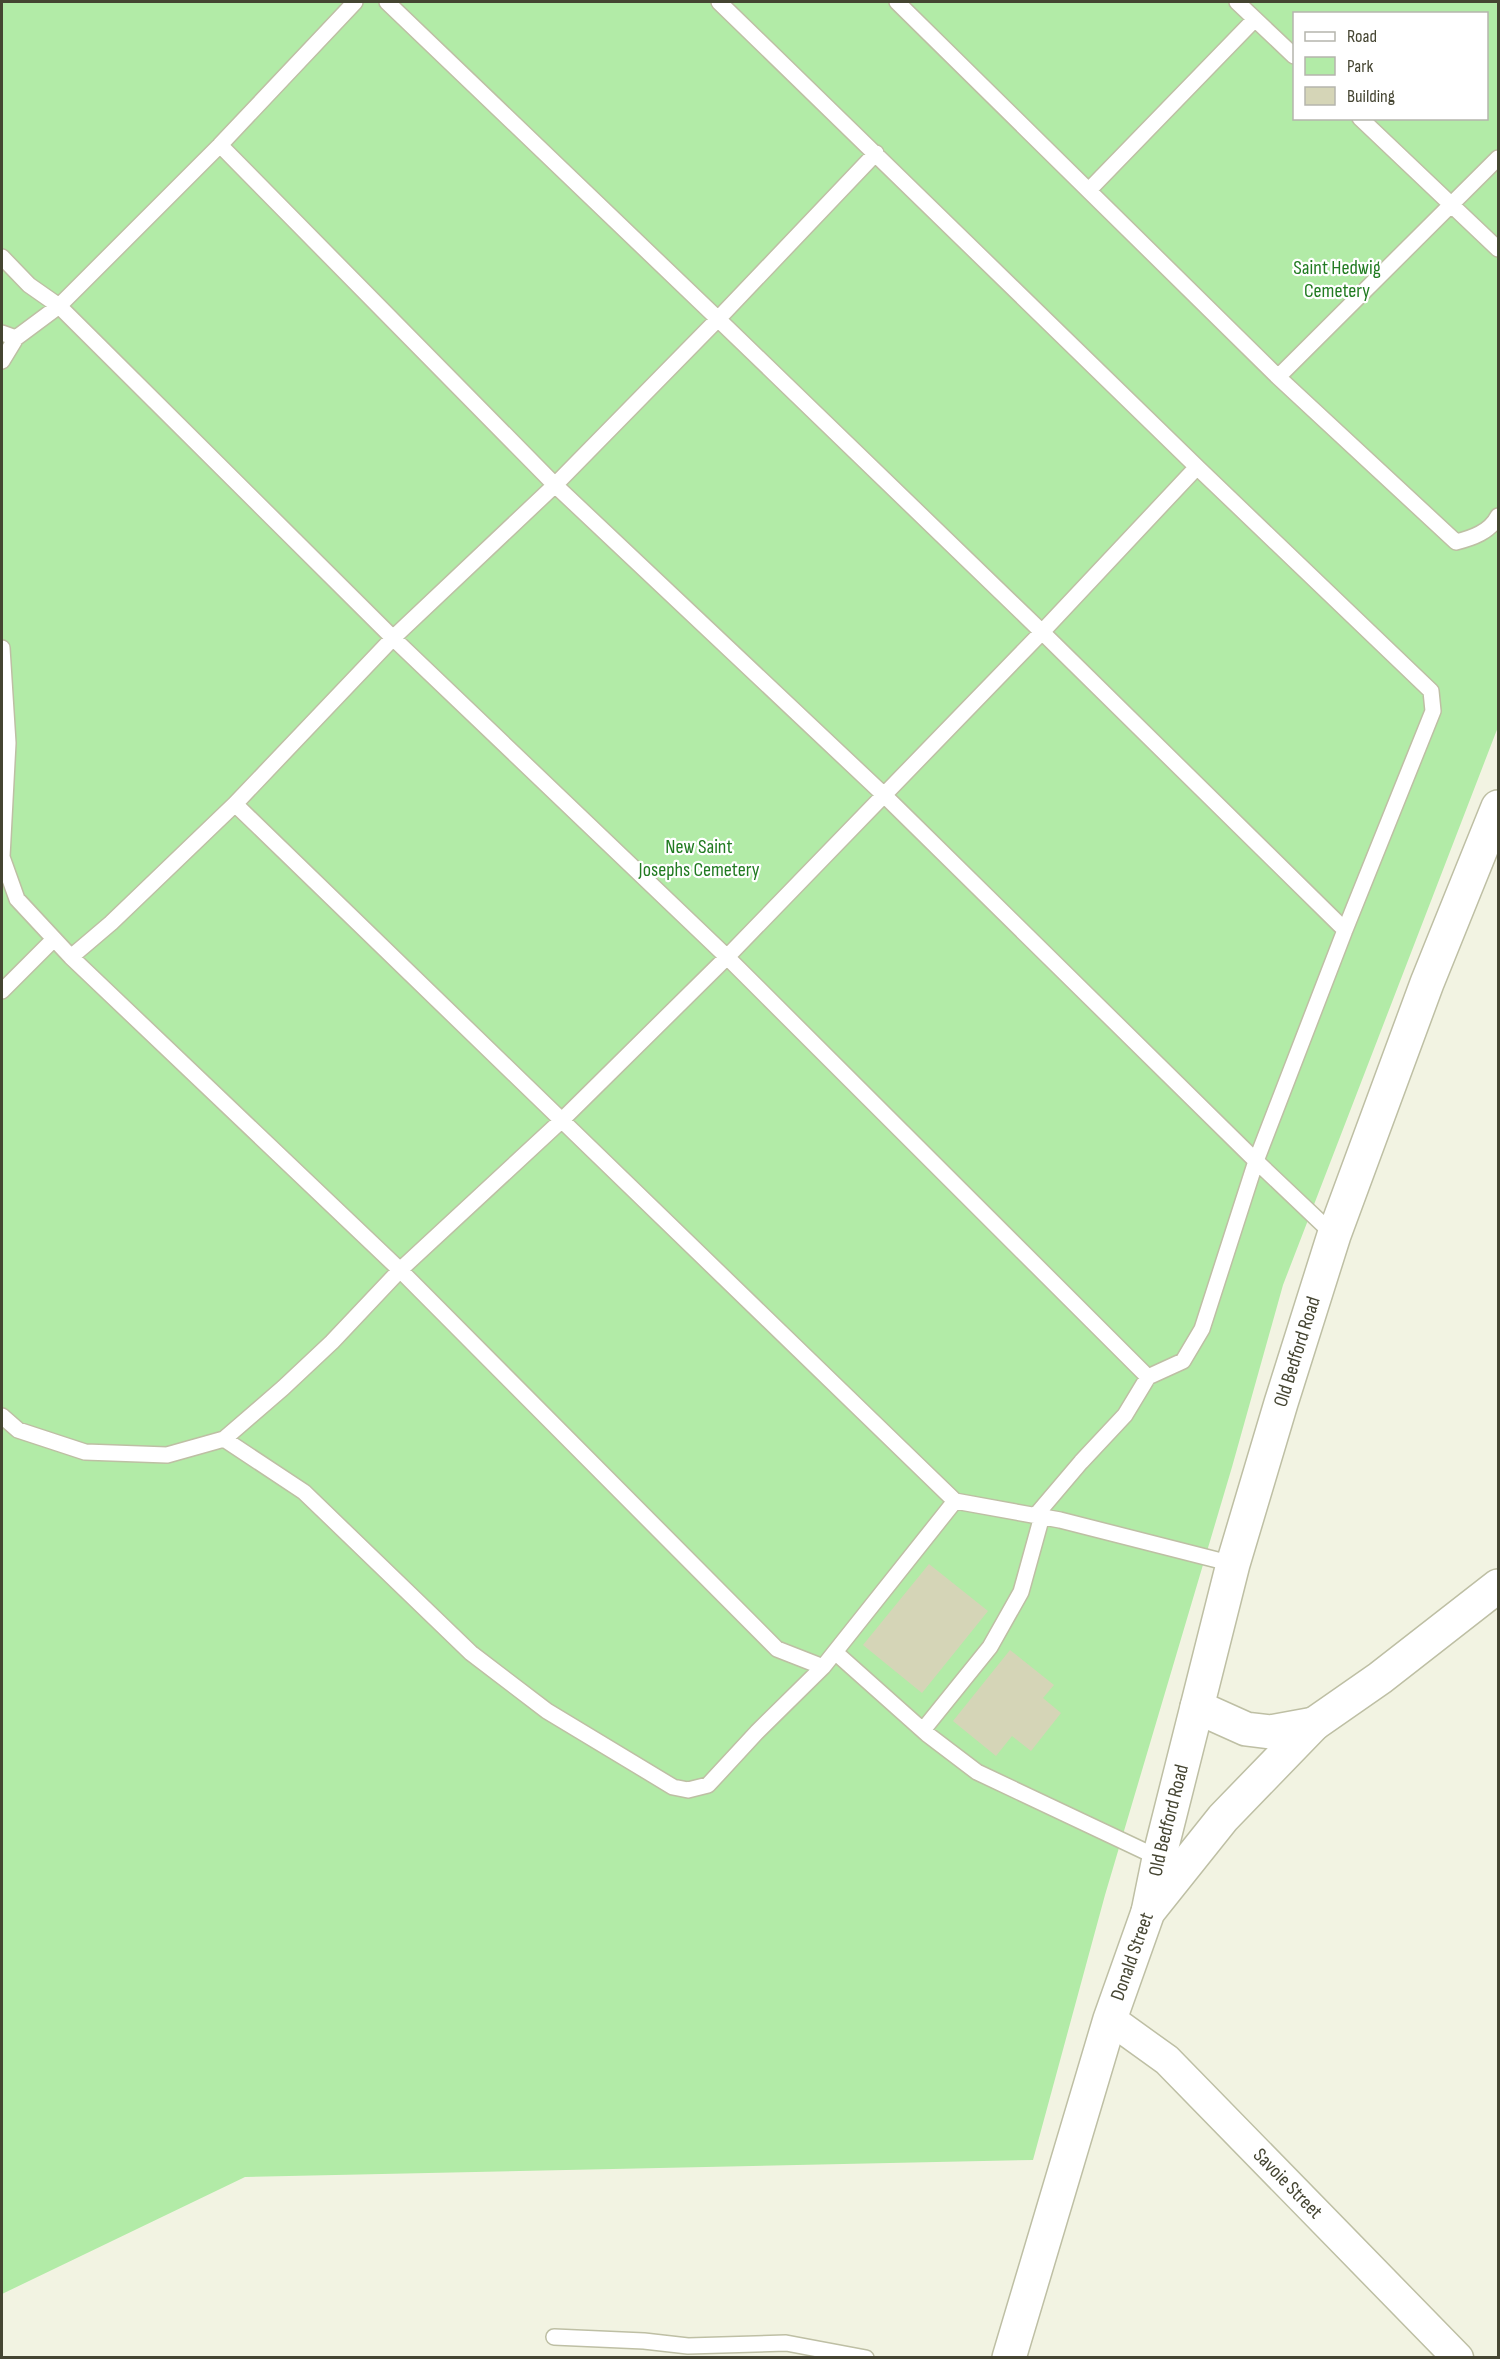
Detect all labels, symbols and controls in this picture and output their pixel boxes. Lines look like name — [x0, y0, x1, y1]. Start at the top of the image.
legend — [1293, 12, 1488, 120]
text: Road — [1347, 26, 1377, 47]
text: Park — [1347, 56, 1373, 77]
text: Building — [1347, 86, 1395, 107]
park label: Saint Hedwig Cemetery — [1293, 256, 1381, 303]
park label: New Saint Josephs Cemetery — [638, 835, 760, 882]
street label: Old Bedford Road — [1269, 1294, 1326, 1410]
street label: Old Bedford Road — [1144, 1762, 1194, 1878]
street label: Donald Street — [1105, 1909, 1159, 2004]
street label: Savoie Street — [1248, 2143, 1327, 2224]

